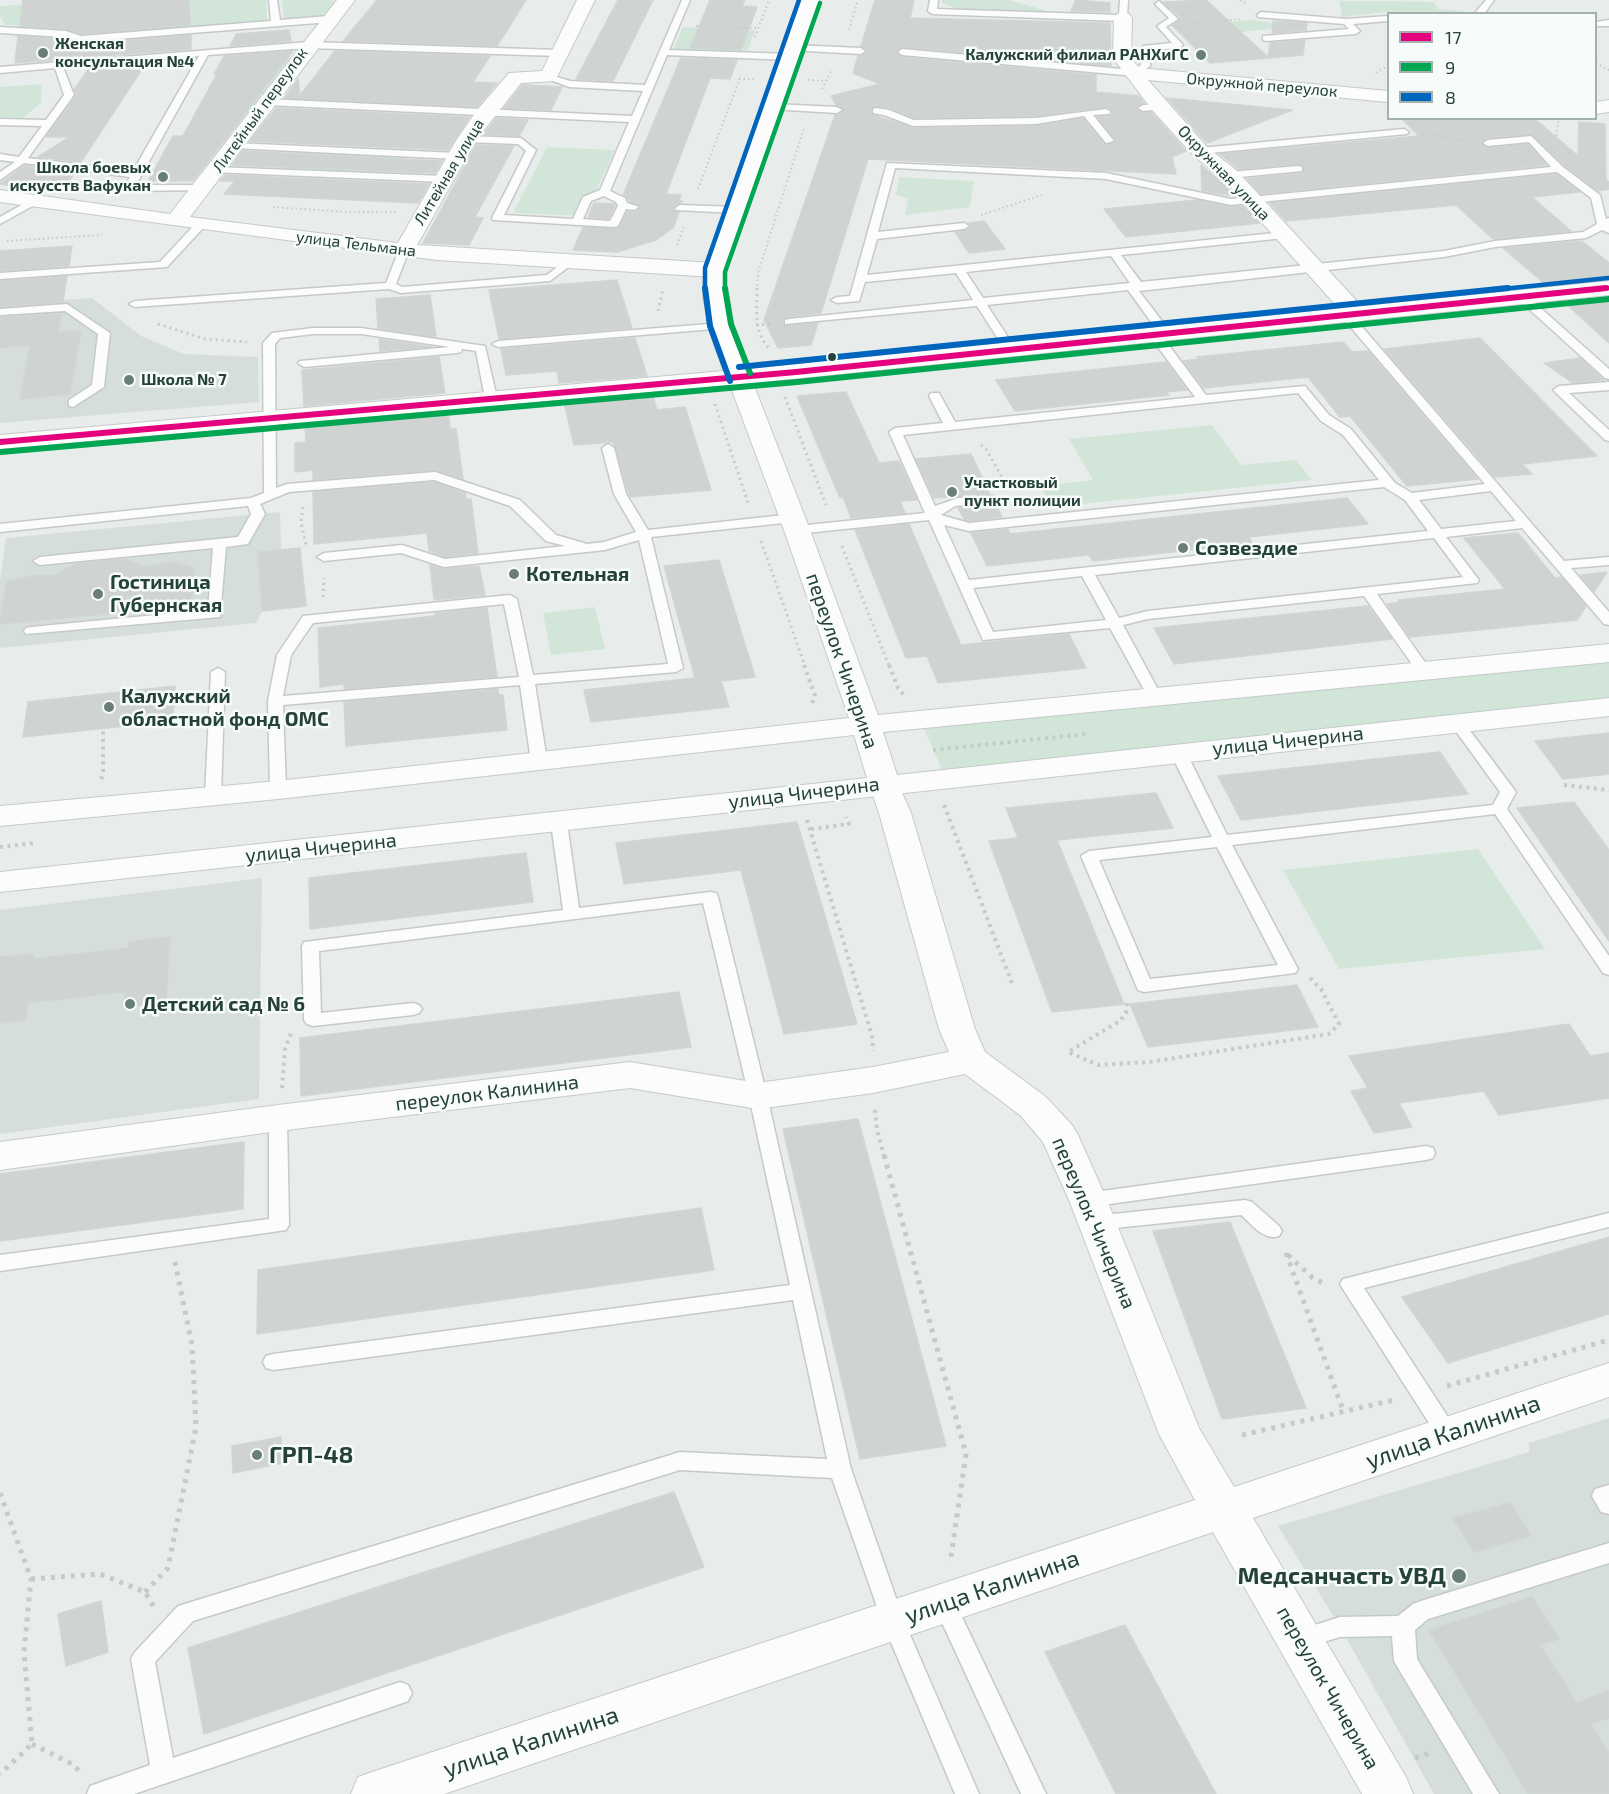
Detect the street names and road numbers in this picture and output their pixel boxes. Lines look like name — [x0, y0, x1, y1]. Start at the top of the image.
street label: Литейный переулок — [208, 44, 312, 176]
street label: Окружной переулок — [1186, 69, 1338, 101]
street label: Литейная улица — [410, 115, 488, 229]
street label: Окружная улица — [1174, 121, 1274, 225]
street label: улица Тельмана — [295, 227, 417, 261]
street label: переулок Чичерина — [801, 570, 883, 752]
street label: улица Чичерина — [1211, 721, 1365, 761]
street label: улица Чичерина — [727, 772, 881, 814]
street label: улица Чичерина — [244, 828, 398, 868]
street label: переулок Калинина — [394, 1070, 580, 1116]
street label: переулок Чичерина — [1047, 1134, 1141, 1312]
street label: улица Калинина — [1362, 1389, 1544, 1475]
street label: улица Калинина — [901, 1544, 1083, 1630]
street label: переулок Чичерина — [1272, 1602, 1384, 1774]
street label: улица Калинина — [440, 1700, 622, 1784]

